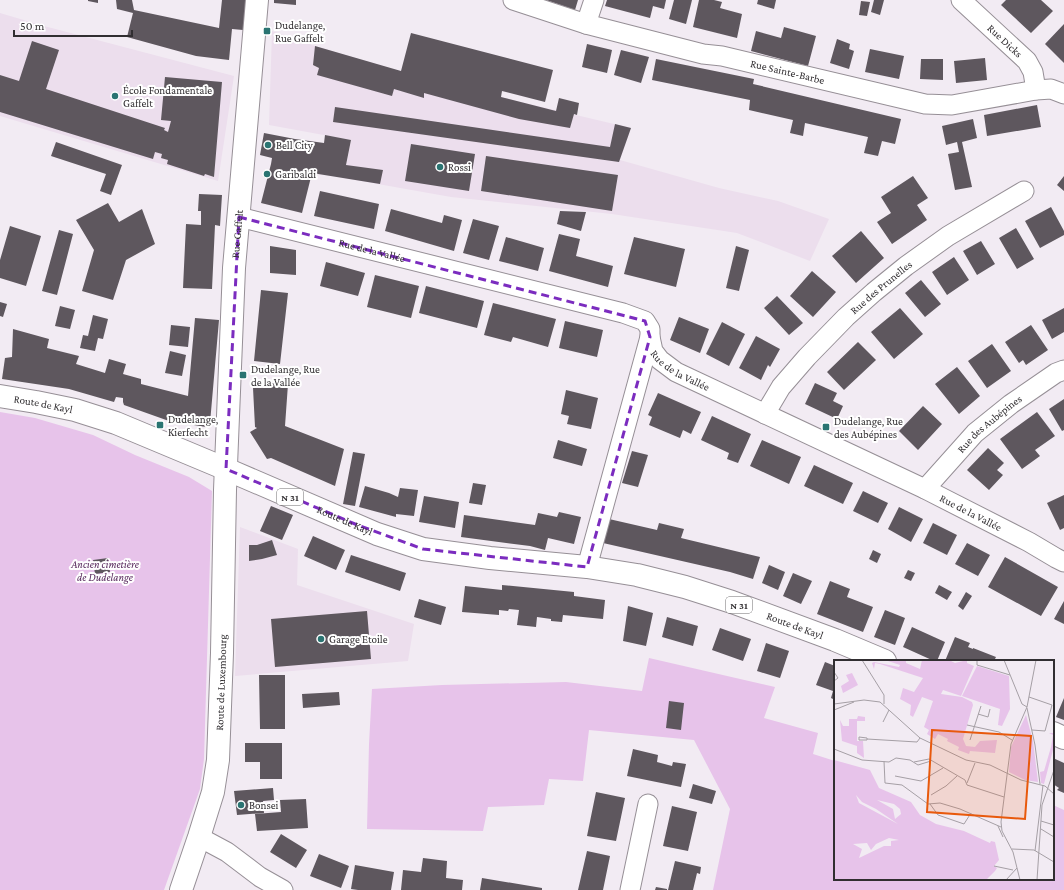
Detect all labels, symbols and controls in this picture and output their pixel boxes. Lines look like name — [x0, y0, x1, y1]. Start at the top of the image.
scale bar — [14, 12, 132, 38]
text: 50 m — [20, 19, 45, 33]
place label: Dudelange, Rue Gaffelt — [275, 19, 325, 44]
street label: Rue Dicks — [985, 22, 1025, 60]
marker: Dudelange, Rue Gaffelt — [262, 26, 272, 36]
street label: Rue Sainte-Barbe — [749, 57, 826, 86]
place label: École Fondamentale Gaffelt — [123, 84, 212, 109]
marker: École Fondamentale Gaffelt — [110, 91, 120, 101]
place label: Bell City — [276, 139, 314, 152]
marker: Bell City — [263, 140, 273, 150]
place label: Rossi — [448, 161, 471, 173]
marker: Rossi — [435, 162, 445, 172]
place label: Garibaldi — [275, 168, 316, 180]
marker: Garibaldi — [262, 169, 272, 179]
street label: Rue Gaffelt — [229, 209, 245, 259]
street label: Rue de la Vallée — [338, 236, 406, 264]
street label: Rue des Prunelles — [848, 258, 914, 316]
street label: Rue de la Vallée — [648, 347, 712, 393]
place label: Dudelange, Rue de la Vallée — [251, 363, 320, 388]
marker: Dudelange, Rue de la Vallée — [238, 370, 248, 380]
street label: Route de Kayl — [13, 392, 74, 416]
street label: Rue des Aubépines — [954, 392, 1024, 455]
place label: Dudelange, Kierfecht — [168, 413, 218, 438]
place label: Dudelange, Rue des Aubépines — [834, 415, 903, 441]
marker: Dudelange, Kierfecht — [155, 420, 165, 430]
marker: Dudelange, Rue des Aubépines — [821, 422, 831, 432]
road number: N 31 — [277, 489, 303, 505]
street label: Rue de la Vallée — [938, 492, 1004, 533]
street label: Route de Kayl — [315, 503, 375, 538]
park label: Ancien cimetière de Dudelange — [70, 558, 140, 584]
road number: N 31 — [726, 597, 752, 613]
street label: Route de Kayl — [765, 609, 825, 641]
place label: Garage Etoile — [329, 633, 388, 646]
street label: Route de Luxembourg — [213, 634, 229, 731]
marker: Garage Etoile — [316, 634, 326, 644]
inset map — [834, 660, 1054, 880]
place label: Bonsei — [249, 799, 279, 811]
marker: Bonsei — [236, 800, 246, 810]

